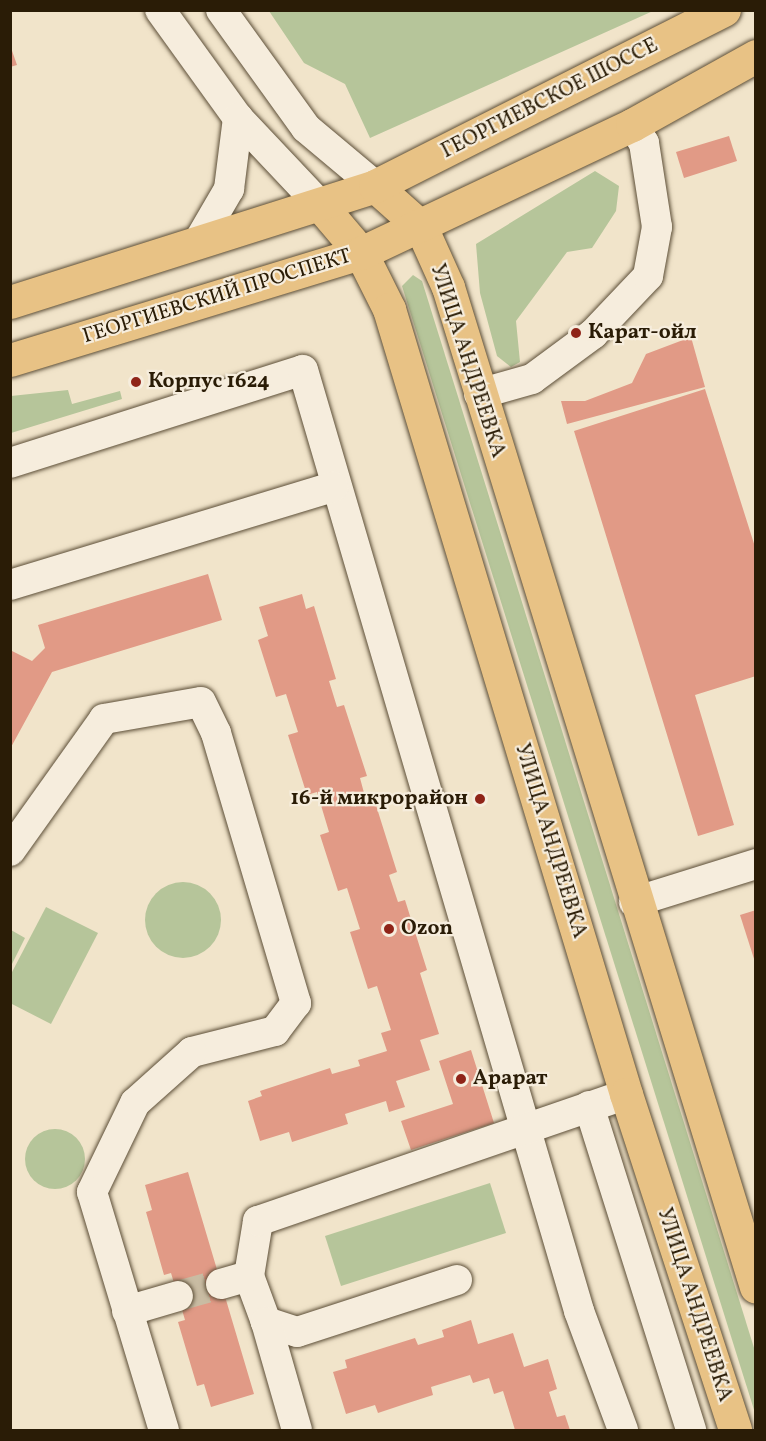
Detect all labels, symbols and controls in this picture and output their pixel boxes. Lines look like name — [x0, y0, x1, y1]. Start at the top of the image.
street label: ГЕОРГИЕВСКОЕ ШОССЕ — [437, 33, 663, 165]
street label: ГЕОРГИЕВСКИЙ ПРОСПЕКТ — [80, 244, 354, 350]
street label: УЛИЦА АНДРЕЕВКА — [424, 261, 510, 461]
place label: Карат-ойл — [588, 320, 696, 346]
marker: Карат-ойл — [569, 326, 583, 340]
place label: Корпус 1624 — [148, 369, 270, 395]
marker: Корпус 1624 — [129, 375, 143, 389]
street label: УЛИЦА АНДРЕЕВКА — [508, 741, 592, 941]
place label: 16-й микрорайон — [291, 786, 468, 812]
marker: 16-й микрорайон — [473, 792, 487, 806]
place label: Ozon — [401, 916, 453, 942]
marker: Ozon — [382, 922, 396, 936]
place label: Арарат — [473, 1066, 548, 1092]
marker: Арарат — [454, 1072, 468, 1086]
street label: УЛИЦА АНДРЕЕВКА — [651, 1205, 737, 1405]

